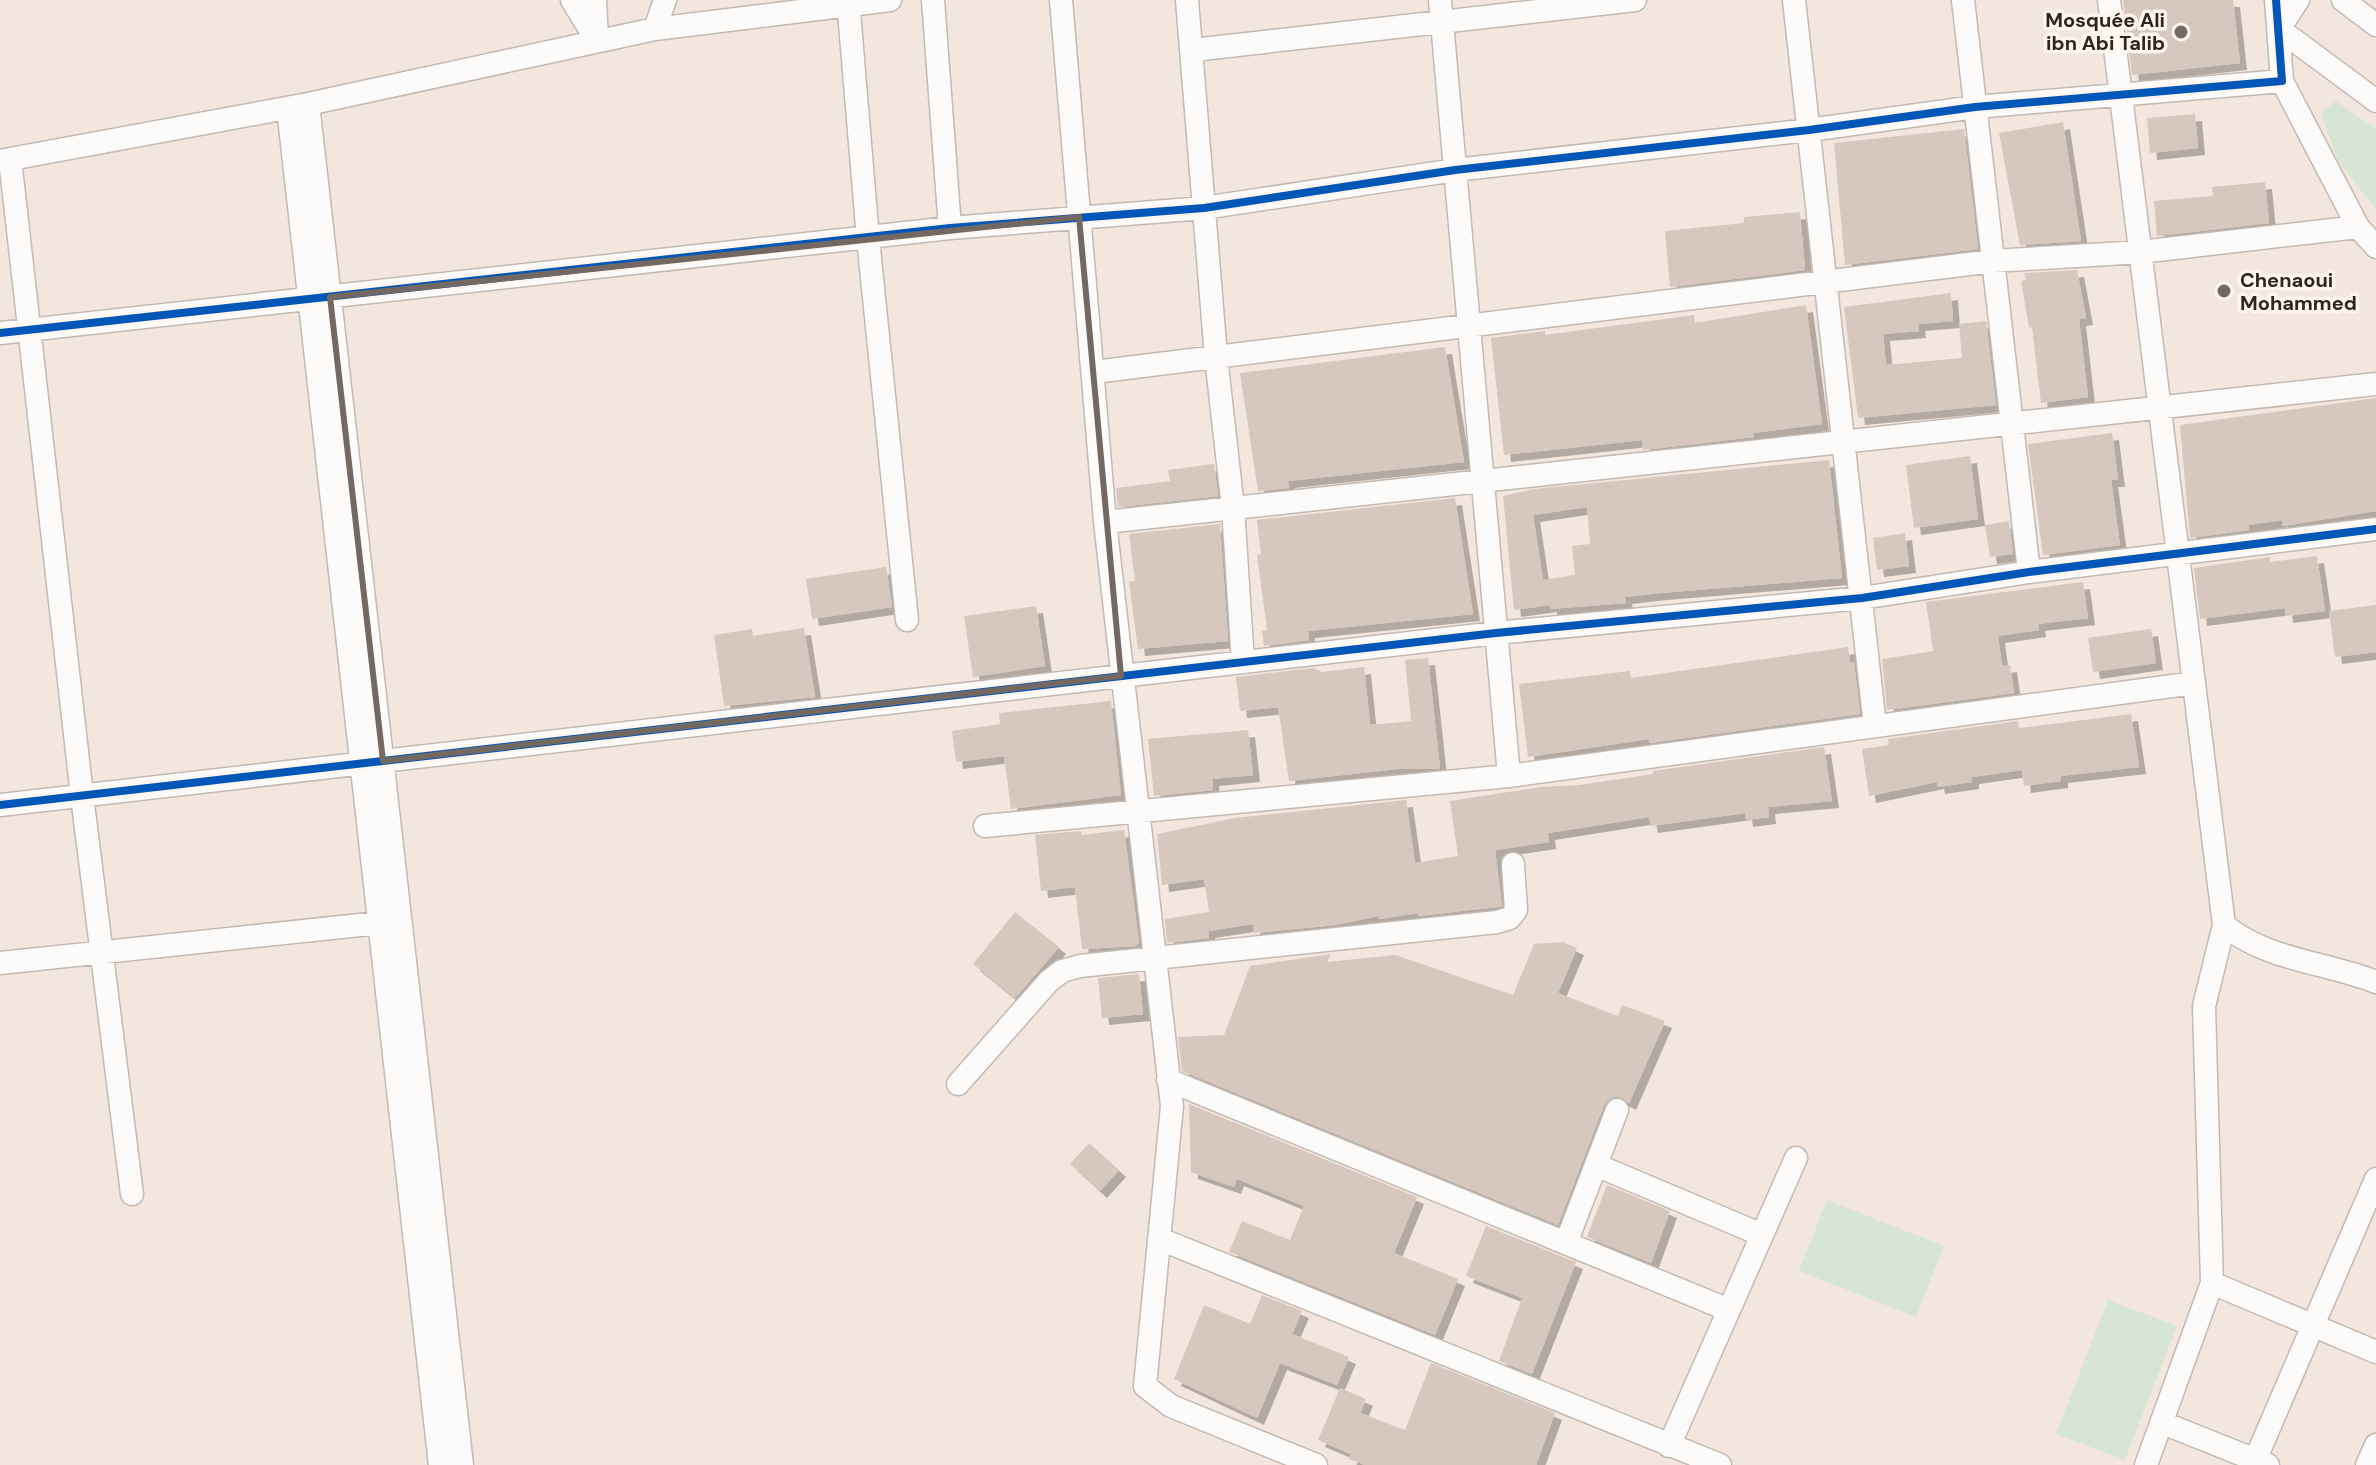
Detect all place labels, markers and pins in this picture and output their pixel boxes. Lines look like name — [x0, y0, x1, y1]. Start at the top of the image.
place label: Mosquée Ali ibn Abi Talib — [2045, 7, 2165, 56]
marker: Mosquée Ali ibn Abi Talib — [2172, 23, 2190, 41]
place label: Chenaoui Mohammed — [2240, 267, 2357, 316]
marker: Chenaoui Mohammed — [2215, 282, 2233, 300]

